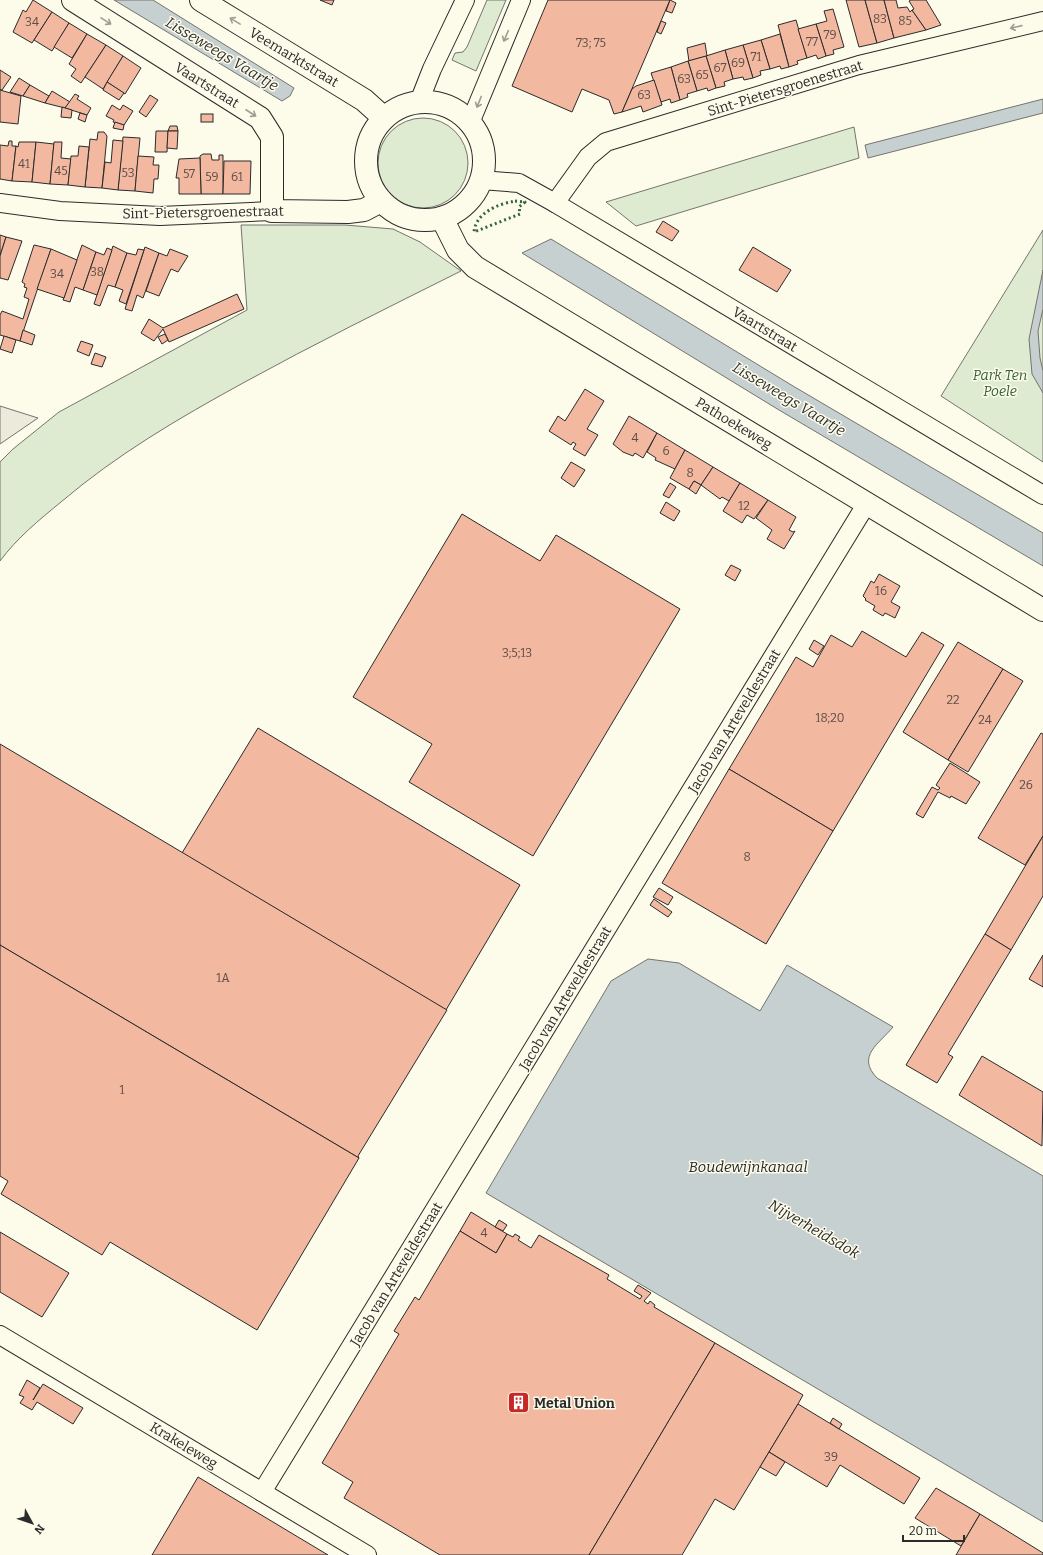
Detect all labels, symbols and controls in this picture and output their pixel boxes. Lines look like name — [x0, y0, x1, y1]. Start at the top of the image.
house number: 83 — [873, 12, 887, 26]
water label: Lisseweegs Vaartje — [162, 13, 282, 95]
house number: 85 — [898, 14, 912, 28]
house number: 34 — [25, 15, 39, 29]
one-way arrow — [100, 17, 111, 25]
one-way arrow — [230, 17, 241, 25]
one-way arrow — [1010, 23, 1023, 31]
street label: Veemarktstraat — [246, 24, 342, 91]
house number: 79 — [824, 28, 836, 42]
one-way arrow — [502, 30, 509, 42]
house number: 77 — [806, 35, 818, 49]
house number: 73; 75 — [576, 36, 606, 50]
house number: 71 — [751, 50, 762, 64]
house number: 69 — [731, 56, 745, 70]
street label: Sint-Pietersgroenestraat — [706, 57, 865, 120]
street label: Vaartstraat — [171, 59, 242, 112]
house number: 67 — [714, 61, 726, 75]
house number: 65 — [695, 68, 709, 82]
house number: 63 — [677, 72, 691, 86]
house number: 63 — [637, 88, 651, 102]
one-way arrow — [474, 96, 482, 108]
one-way arrow — [246, 109, 257, 117]
house number: 41 — [18, 157, 30, 171]
house number: 45 — [54, 164, 68, 178]
house number: 53 — [122, 166, 135, 180]
house number: 57 — [183, 167, 195, 181]
house number: 59 — [205, 170, 219, 184]
house number: 61 — [231, 170, 243, 184]
street label: Sint-Pietersgroenestraat — [122, 203, 284, 222]
house number: 38 — [90, 265, 104, 279]
house number: 34 — [50, 267, 64, 281]
street label: Vaartstraat — [729, 303, 800, 355]
water label: Lisseweegs Vaartje — [729, 358, 849, 440]
park label: Park Ten Poele — [973, 367, 1027, 400]
street label: Pathoekeweg — [692, 394, 775, 453]
house number: 4 — [631, 431, 639, 445]
house number: 6 — [662, 444, 670, 458]
house number: 8 — [686, 466, 694, 480]
house number: 12 — [738, 499, 750, 513]
house number: 16 — [875, 584, 887, 598]
house number: 3;5;13 — [502, 646, 532, 660]
street label: Jacob van Arteveldestraat — [684, 646, 784, 797]
house number: 22 — [946, 693, 960, 707]
house number: 18;20 — [816, 711, 844, 725]
house number: 24 — [978, 713, 992, 727]
house number: 26 — [1019, 778, 1033, 792]
house number: 8 — [743, 850, 751, 864]
street label: Jacob van Arteveldestraat — [515, 923, 615, 1074]
house number: 1A — [216, 971, 230, 985]
house number: 1 — [120, 1083, 125, 1097]
water label: Boudewijnkanaal — [689, 1158, 807, 1176]
water label: Nijverheidsdok — [765, 1196, 863, 1263]
street label: Jacob van Arteveldestraat — [346, 1199, 446, 1350]
house number: 4 — [480, 1226, 488, 1240]
building icon: Metal Union — [505, 1390, 531, 1416]
place label: Metal Union — [534, 1395, 615, 1412]
street label: Krakeleweg — [147, 1419, 221, 1472]
house number: 39 — [824, 1450, 838, 1464]
north arrow — [12, 1503, 52, 1543]
scale bar — [903, 1517, 964, 1543]
text: N — [31, 1522, 47, 1537]
text: 20 m — [909, 1524, 938, 1538]

